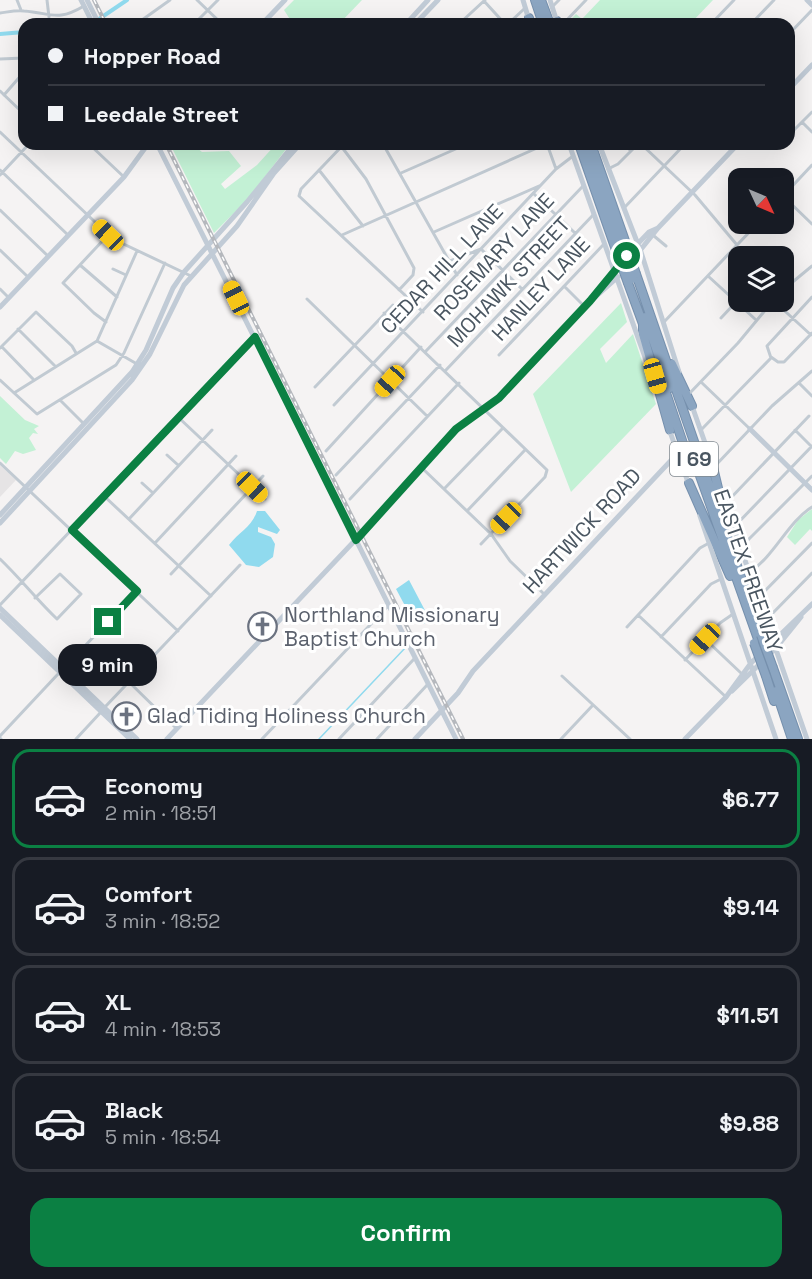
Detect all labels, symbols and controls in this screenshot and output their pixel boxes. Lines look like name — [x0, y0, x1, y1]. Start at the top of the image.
text: Hopper Road — [84, 42, 221, 70]
text: Leedale Street — [84, 100, 239, 128]
north arrow — [728, 168, 794, 234]
map controls — [728, 168, 794, 312]
street label: ROSEMARY LANE — [428, 187, 560, 326]
street label: CEDAR HILL LANE — [374, 198, 509, 339]
street label: MOHAWK STREET — [441, 211, 576, 353]
car — [89, 216, 127, 254]
street label: HANLEY LANE — [486, 231, 596, 346]
route start — [613, 242, 640, 269]
button: layers — [728, 246, 794, 312]
car — [220, 278, 252, 318]
car — [641, 356, 669, 396]
car — [371, 362, 409, 400]
road number: I 69 — [670, 442, 718, 476]
street label: HARTWICK ROAD — [517, 462, 647, 599]
car — [233, 468, 271, 506]
street label: EASTEX FREEWAY — [708, 486, 789, 656]
car — [487, 499, 525, 537]
place label: Northland Missionary Baptist Church — [284, 601, 500, 652]
route end — [94, 608, 121, 635]
church icon: Northland Missionary Baptist Church — [247, 611, 279, 643]
car — [686, 620, 724, 658]
callout: 9 min — [58, 643, 158, 685]
text: 9 min — [81, 652, 134, 678]
church icon: Glad Tiding Holiness Church — [110, 700, 142, 732]
place label: Glad Tiding Holiness Church — [147, 702, 426, 729]
icon: car — [33, 772, 87, 826]
text: Economy — [105, 772, 203, 800]
text: $6.77 — [722, 785, 779, 813]
text: 2 min · 18:51 — [105, 800, 217, 826]
icon: car — [33, 880, 87, 934]
text: Comfort — [105, 880, 193, 908]
text: $9.14 — [723, 893, 779, 921]
text: 3 min · 18:52 — [105, 908, 220, 934]
icon: car — [33, 988, 87, 1042]
text: XL — [105, 988, 131, 1016]
text: $11.51 — [716, 1001, 779, 1029]
text: 4 min · 18:53 — [105, 1016, 221, 1042]
icon: car — [33, 1096, 87, 1150]
text: Black — [105, 1096, 163, 1124]
text: $9.88 — [719, 1109, 779, 1137]
text: 5 min · 18:54 — [105, 1124, 221, 1150]
button: Confirm — [30, 1198, 782, 1267]

